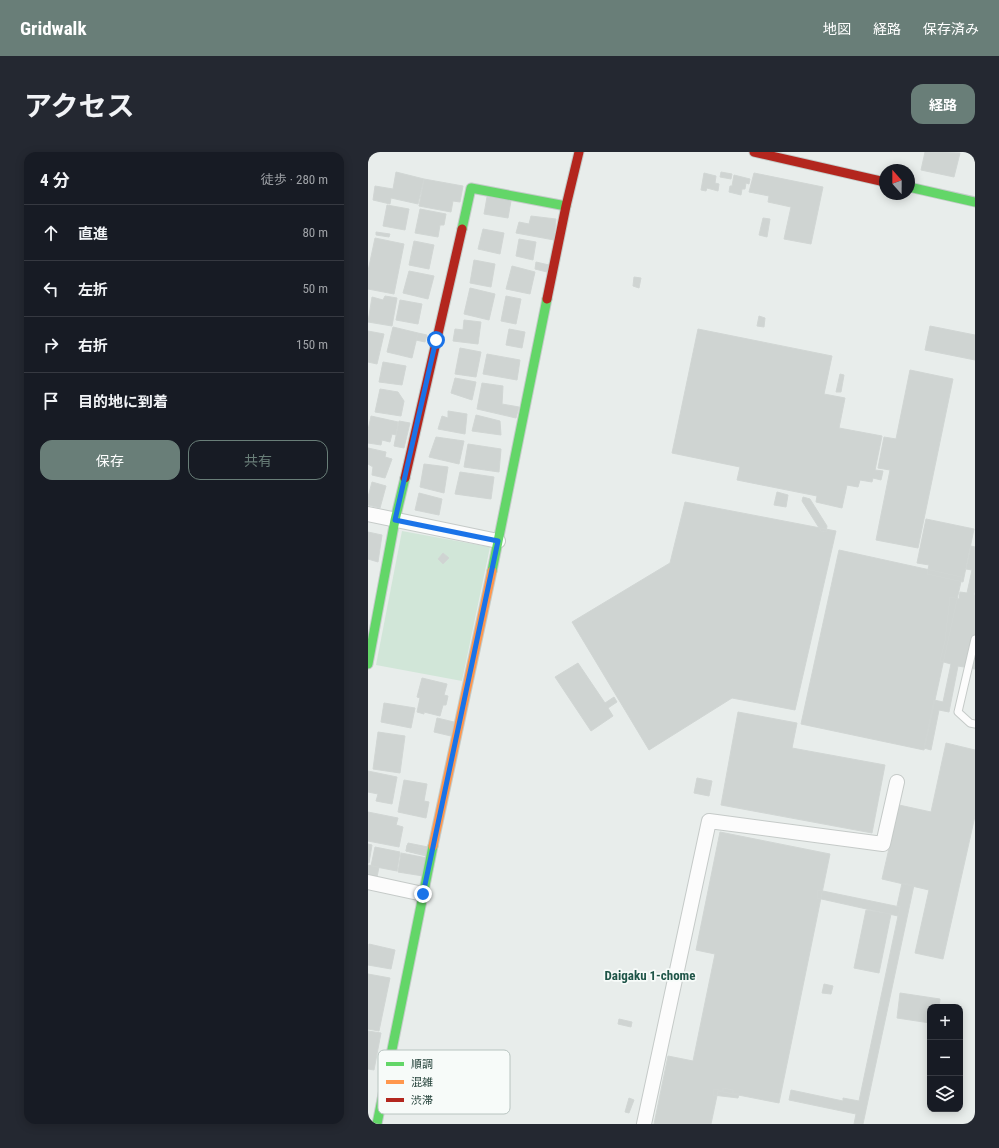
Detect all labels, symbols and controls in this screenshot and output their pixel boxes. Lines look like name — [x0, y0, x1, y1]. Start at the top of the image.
text: Gridwalk — [20, 17, 86, 40]
text: 地図 — [823, 21, 851, 37]
text: 経路 — [873, 21, 901, 37]
text: 保存済み — [923, 21, 979, 37]
button: 経路 — [911, 84, 975, 124]
text: アクセス — [24, 90, 135, 123]
north arrow — [879, 164, 915, 200]
text: 4 分 — [40, 170, 70, 190]
text: 徒歩 · 280 m — [261, 172, 328, 187]
icon: ahead — [40, 222, 62, 244]
text: 直進 — [78, 225, 108, 243]
text: 80 m — [302, 225, 328, 240]
icon: left — [40, 278, 62, 300]
text: 左折 — [78, 281, 108, 299]
text: 50 m — [302, 281, 328, 296]
route start — [427, 331, 445, 349]
icon: right — [40, 334, 62, 356]
text: 右折 — [78, 337, 108, 355]
text: 150 m — [296, 337, 328, 352]
icon: arrive — [40, 390, 62, 412]
text: 目的地に到着 — [78, 393, 168, 411]
button: 保存 — [40, 440, 180, 480]
button: 共有 — [188, 440, 328, 480]
route end — [414, 885, 432, 903]
district label: Daigaku 1-chome — [605, 968, 696, 983]
map controls — [927, 1004, 963, 1112]
button: + — [927, 1004, 963, 1040]
button: − — [927, 1040, 963, 1076]
legend — [378, 1050, 510, 1114]
text: 順調 — [411, 1058, 433, 1071]
text: 混雑 — [411, 1076, 433, 1089]
button: layers — [927, 1076, 963, 1112]
text: 渋滞 — [411, 1094, 433, 1107]

